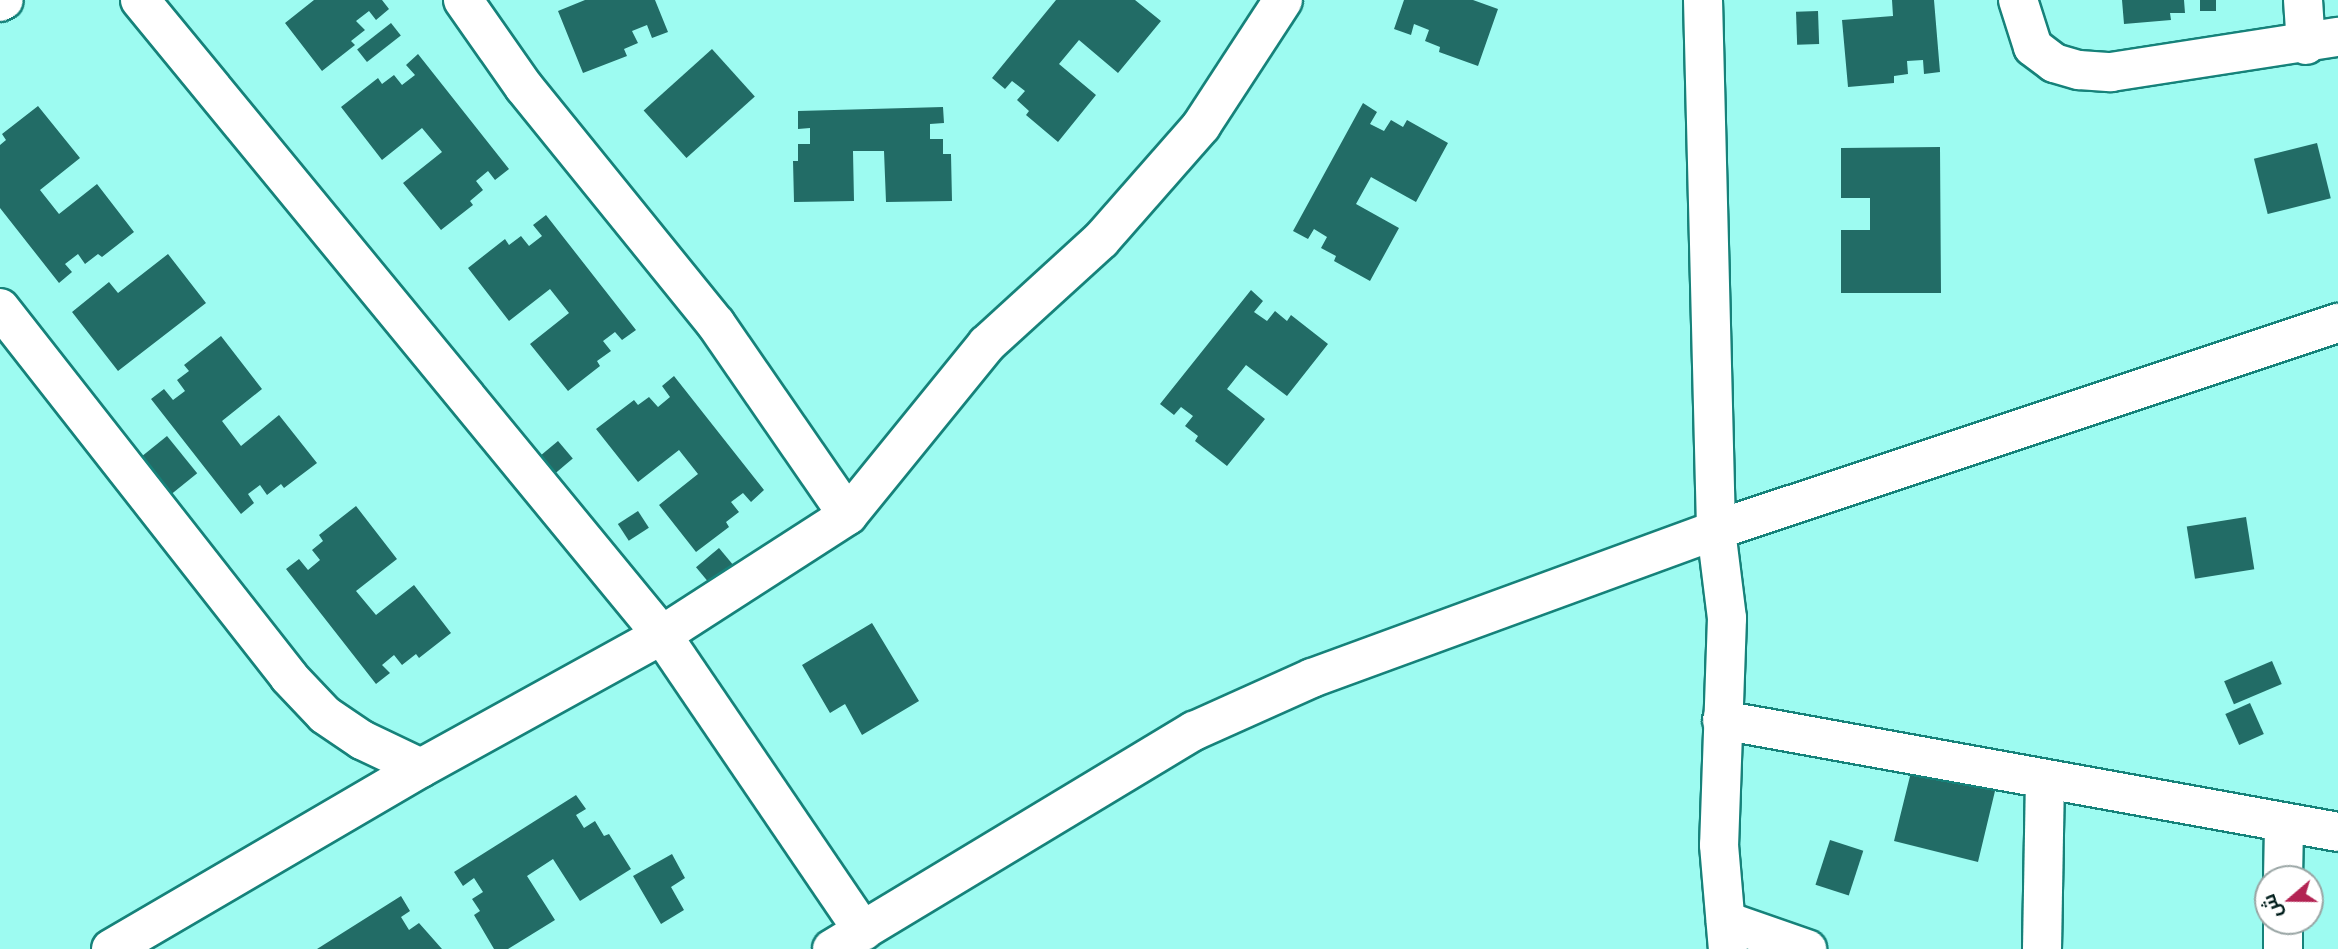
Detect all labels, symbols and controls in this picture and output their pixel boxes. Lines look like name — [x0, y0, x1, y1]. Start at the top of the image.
north arrow — [2254, 865, 2324, 935]
text: ش — [2255, 891, 2288, 922]

